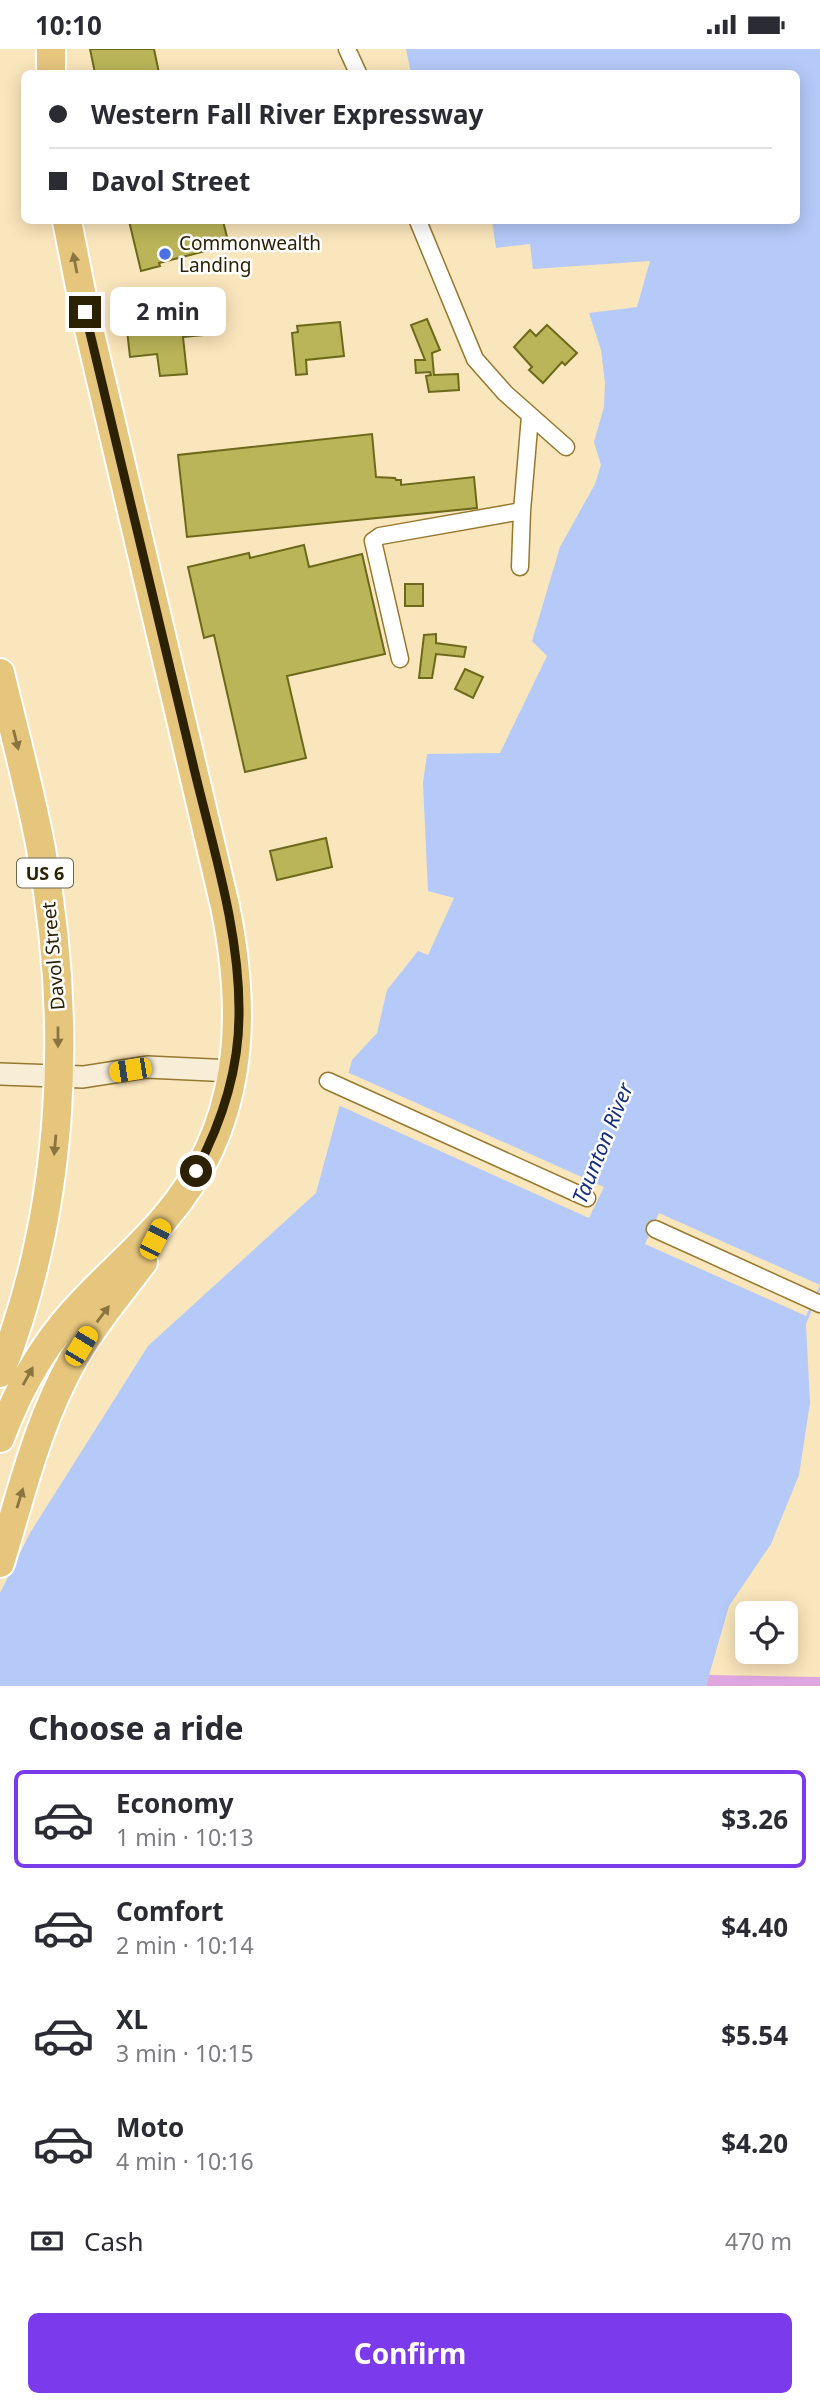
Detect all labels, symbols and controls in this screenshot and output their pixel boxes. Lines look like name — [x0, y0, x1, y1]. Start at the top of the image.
text: 10:10 — [35, 7, 102, 43]
text: Western Fall River Expressway — [91, 96, 483, 132]
text: Davol Street — [91, 163, 250, 199]
place label: Commonwealth Landing — [179, 230, 321, 278]
marker: Commonwealth Landing — [157, 246, 173, 262]
one-way arrow — [69, 252, 80, 274]
callout: 2 min — [110, 287, 225, 337]
text: 2 min — [136, 295, 200, 327]
route end — [69, 296, 101, 328]
one-way arrow — [11, 729, 22, 751]
road number: US 6 — [17, 859, 73, 887]
street label: Davol Street — [35, 901, 71, 1011]
one-way arrow — [52, 1026, 64, 1048]
car — [108, 1056, 153, 1084]
water label: Taunton River — [565, 1077, 639, 1207]
one-way arrow — [49, 1134, 60, 1156]
route start — [180, 1155, 212, 1187]
car — [137, 1216, 174, 1262]
one-way arrow — [96, 1305, 110, 1323]
car — [62, 1323, 101, 1369]
one-way arrow — [22, 1366, 34, 1385]
one-way arrow — [15, 1487, 26, 1508]
map controls — [735, 1601, 798, 1664]
button: locate — [735, 1601, 798, 1664]
text: Choose a ride — [28, 1706, 244, 1749]
text: Economy — [116, 1785, 234, 1821]
icon: car — [32, 1788, 95, 1851]
text: $3.26 — [721, 1801, 788, 1837]
text: 1 min · 10:13 — [116, 1821, 254, 1853]
text: Comfort — [116, 1893, 224, 1929]
icon: car — [32, 1896, 95, 1959]
text: $4.40 — [721, 1909, 788, 1945]
text: 2 min · 10:14 — [116, 1929, 254, 1961]
text: XL — [116, 2001, 148, 2037]
icon: car — [32, 2004, 95, 2067]
text: $5.54 — [721, 2017, 788, 2053]
text: 3 min · 10:15 — [116, 2037, 254, 2069]
text: Moto — [116, 2109, 184, 2145]
icon: car — [32, 2112, 95, 2175]
text: $4.20 — [721, 2125, 788, 2161]
text: 4 min · 10:16 — [116, 2145, 254, 2177]
icon: cash — [28, 2222, 66, 2260]
text: Cash — [84, 2223, 144, 2259]
text: 470 m — [725, 2225, 792, 2257]
button: Confirm — [28, 2313, 792, 2393]

